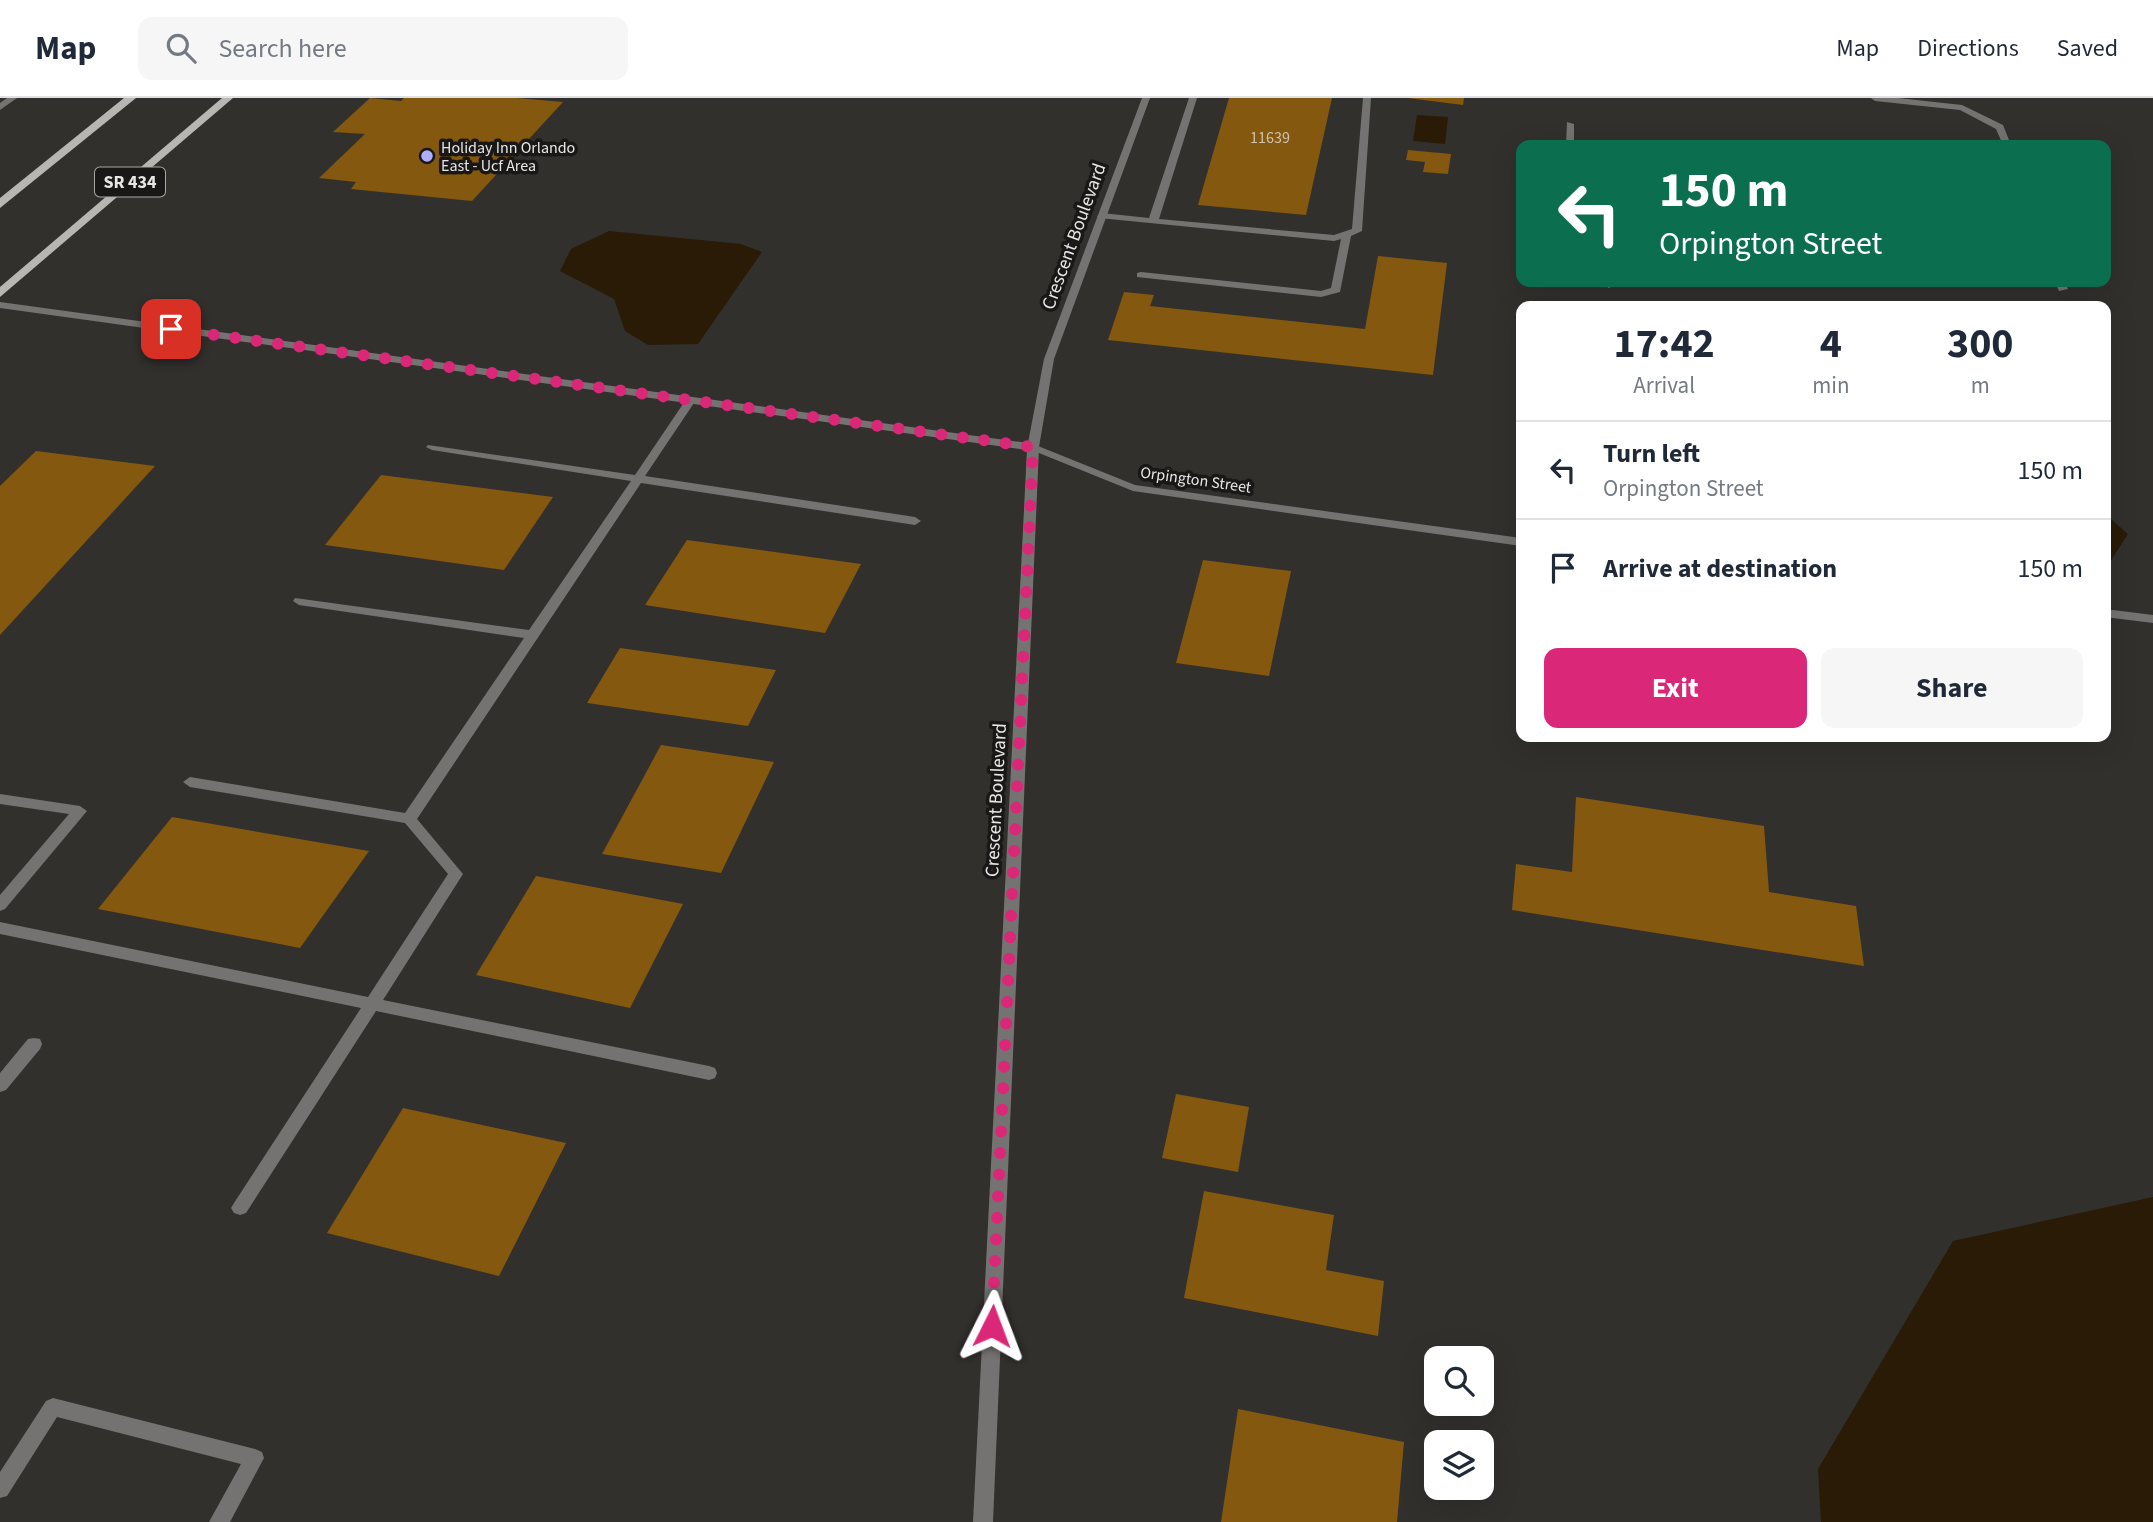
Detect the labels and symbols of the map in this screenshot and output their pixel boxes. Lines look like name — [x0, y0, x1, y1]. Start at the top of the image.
house number: 11639 — [1250, 127, 1290, 149]
place label: Holiday Inn Orlando East - Ucf Area — [441, 137, 575, 177]
marker: Holiday Inn Orlando East - Ucf Area — [419, 148, 435, 164]
street label: Crescent Boulevard — [1035, 159, 1113, 314]
road number: SR 434 — [95, 168, 165, 196]
pin — [141, 299, 201, 359]
street label: Orpington Street — [1139, 461, 1253, 499]
street label: Crescent Boulevard — [979, 722, 1014, 878]
position arrow — [955, 1289, 1029, 1363]

